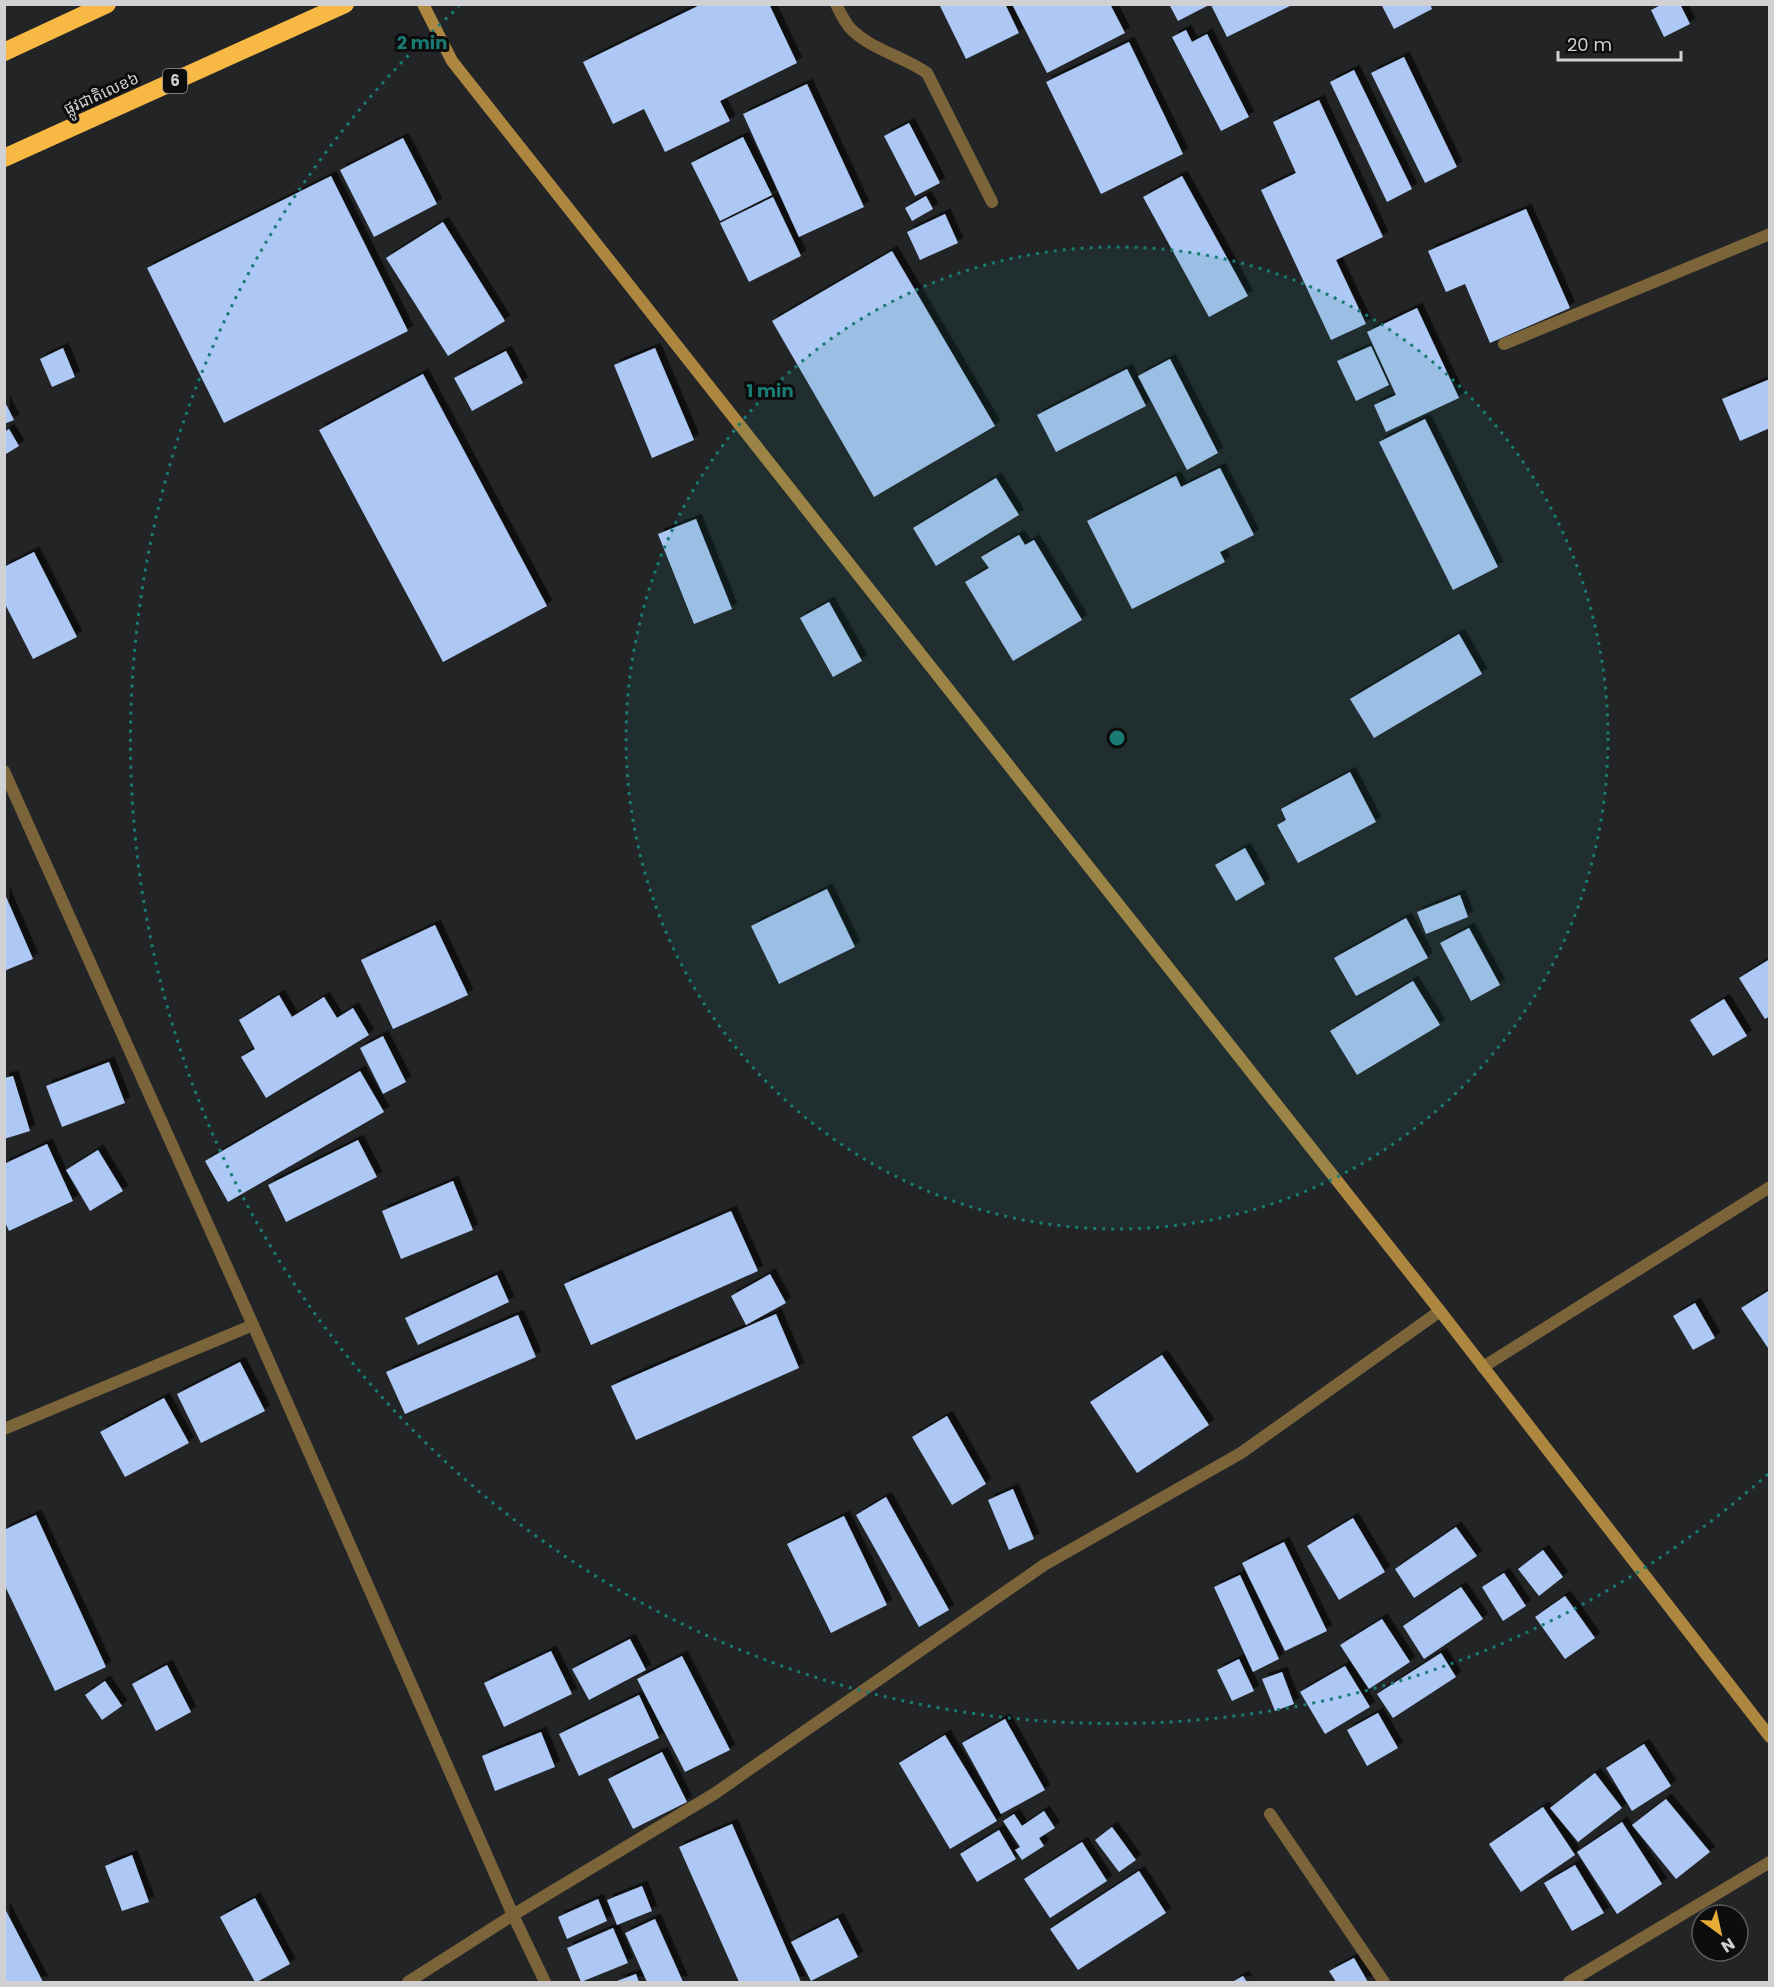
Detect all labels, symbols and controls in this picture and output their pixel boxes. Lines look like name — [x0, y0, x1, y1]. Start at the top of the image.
scale bar — [1558, 24, 1681, 62]
text: 2 min — [397, 30, 447, 55]
text: 20 m — [1567, 32, 1612, 57]
street label: ផ្លូវជាតិលេខ៦ — [60, 67, 144, 123]
road number: 6 — [163, 69, 187, 93]
text: 1 min — [746, 378, 794, 403]
centre of rings — [1107, 728, 1127, 748]
north arrow — [1690, 1903, 1750, 1963]
text: N — [1717, 1932, 1739, 1958]

